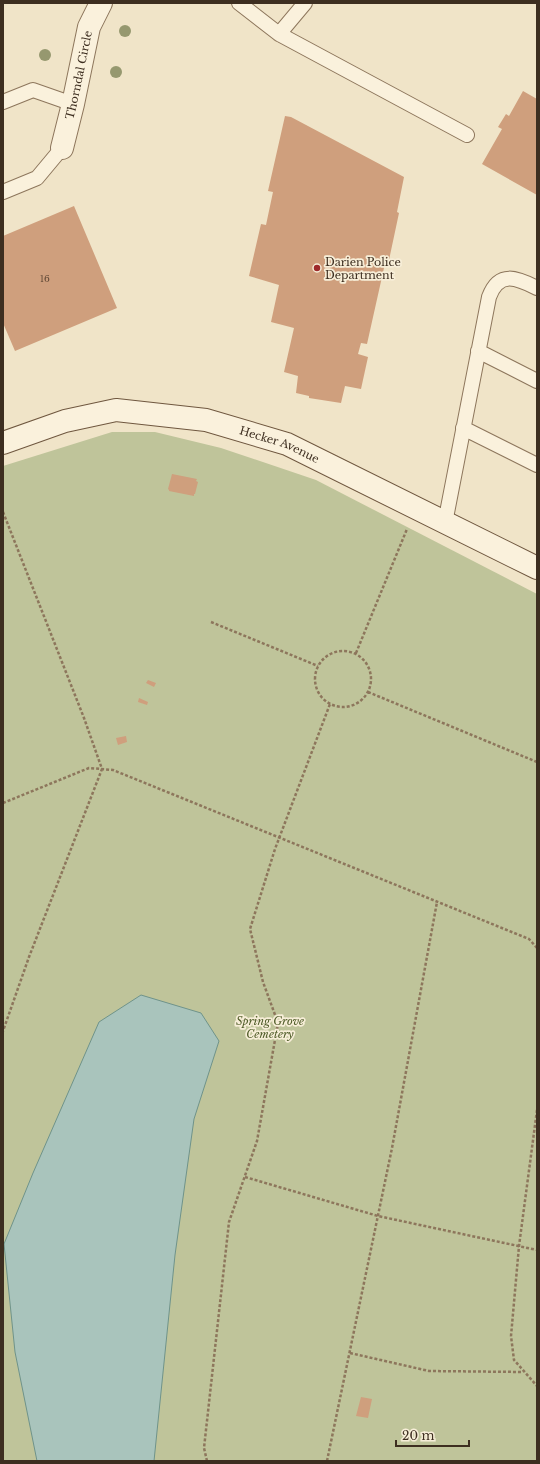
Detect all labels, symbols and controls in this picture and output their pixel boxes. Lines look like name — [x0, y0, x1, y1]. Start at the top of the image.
street label: Thorndal Circle — [62, 29, 95, 121]
place label: Darien Police Department — [325, 255, 401, 282]
marker: Darien Police Department — [312, 263, 322, 273]
house number: 16 — [40, 273, 50, 284]
street label: Hecker Avenue — [238, 423, 322, 466]
park label: Spring Grove Cemetery — [236, 1014, 304, 1041]
scale bar — [396, 1422, 469, 1448]
text: 20 m — [402, 1428, 434, 1443]

